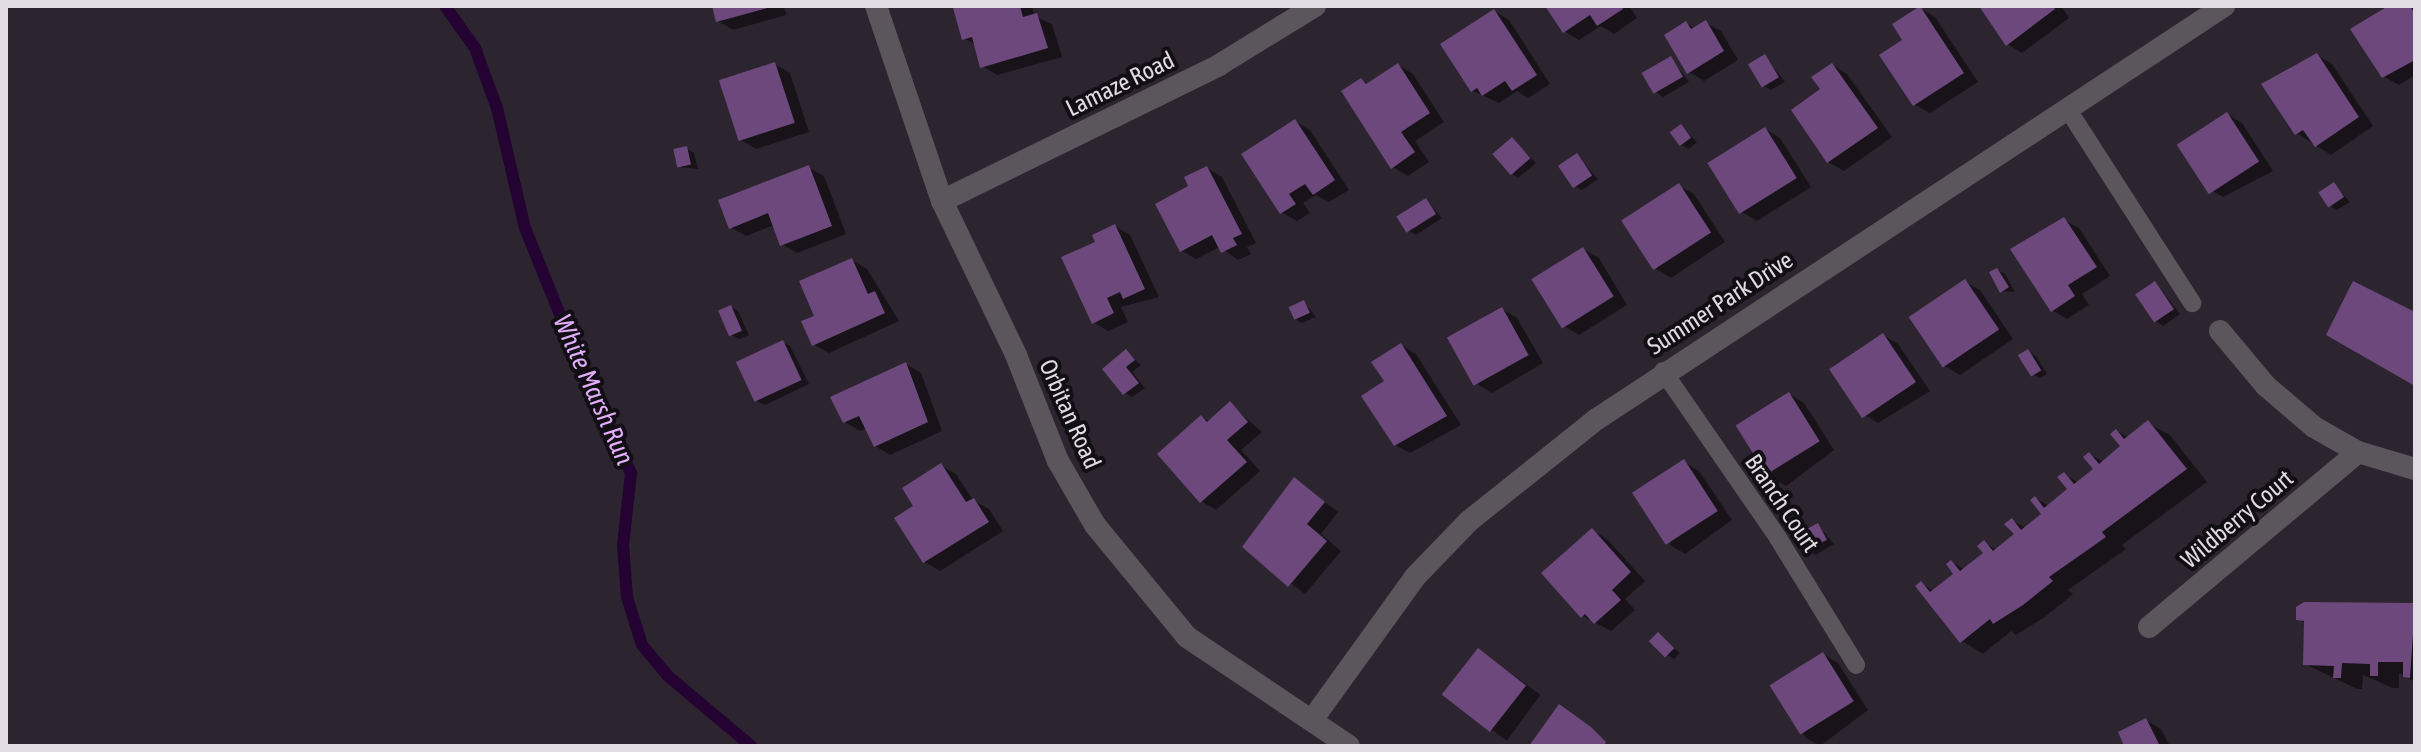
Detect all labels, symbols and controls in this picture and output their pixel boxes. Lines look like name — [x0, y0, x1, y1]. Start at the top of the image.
street label: Lamaze Road — [1061, 45, 1179, 123]
street label: Summer Park Drive — [1642, 245, 1798, 361]
water label: White Marsh Run — [546, 310, 640, 470]
street label: Orbitan Road — [1033, 355, 1107, 473]
street label: Branch Court — [1739, 449, 1825, 557]
street label: Wildberry Court — [2175, 464, 2299, 574]

